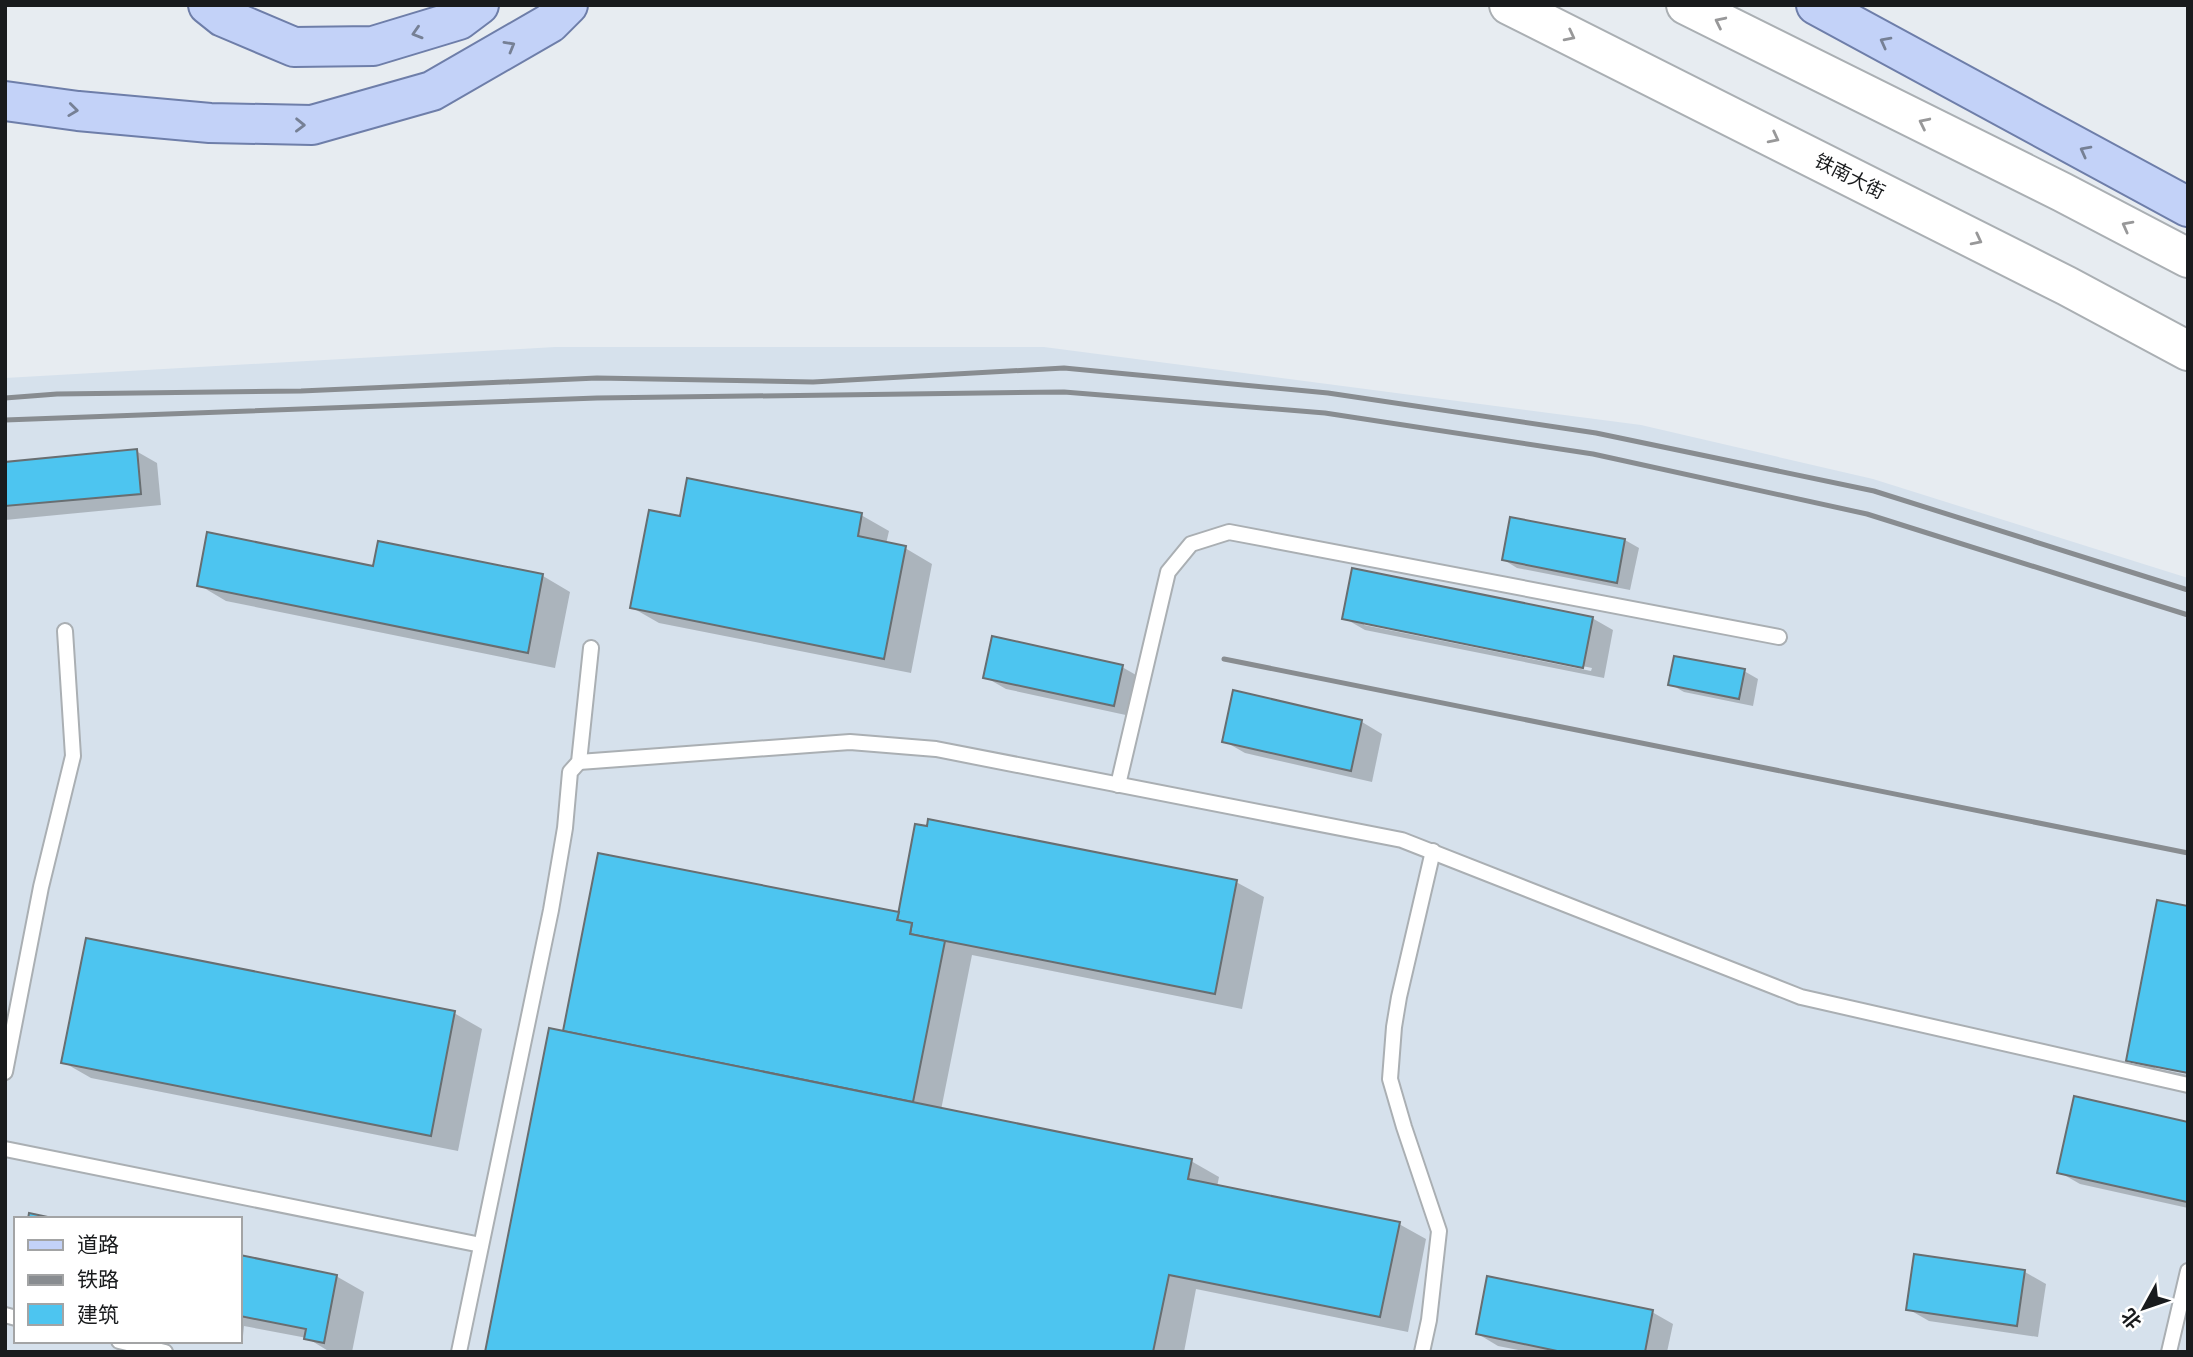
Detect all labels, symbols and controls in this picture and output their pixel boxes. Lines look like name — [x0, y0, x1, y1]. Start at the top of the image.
one-way arrow — [1715, 17, 1728, 31]
one-way arrow — [412, 25, 424, 39]
one-way arrow — [1563, 27, 1575, 41]
one-way arrow — [1879, 37, 1892, 51]
one-way arrow — [503, 41, 516, 54]
one-way arrow — [67, 103, 79, 118]
one-way arrow — [295, 117, 305, 133]
one-way arrow — [1919, 118, 1931, 132]
one-way arrow — [1767, 130, 1779, 144]
one-way arrow — [2079, 146, 2092, 159]
street label: 铁南大街 — [1811, 150, 1888, 203]
one-way arrow — [2122, 221, 2134, 234]
one-way arrow — [1970, 232, 1982, 246]
legend — [14, 1217, 242, 1343]
text: 道路 — [77, 1233, 119, 1257]
text: 铁路 — [77, 1268, 119, 1292]
north arrow — [2109, 1273, 2179, 1343]
text: 建筑 — [77, 1303, 119, 1327]
text: 北 — [2117, 1305, 2146, 1333]

